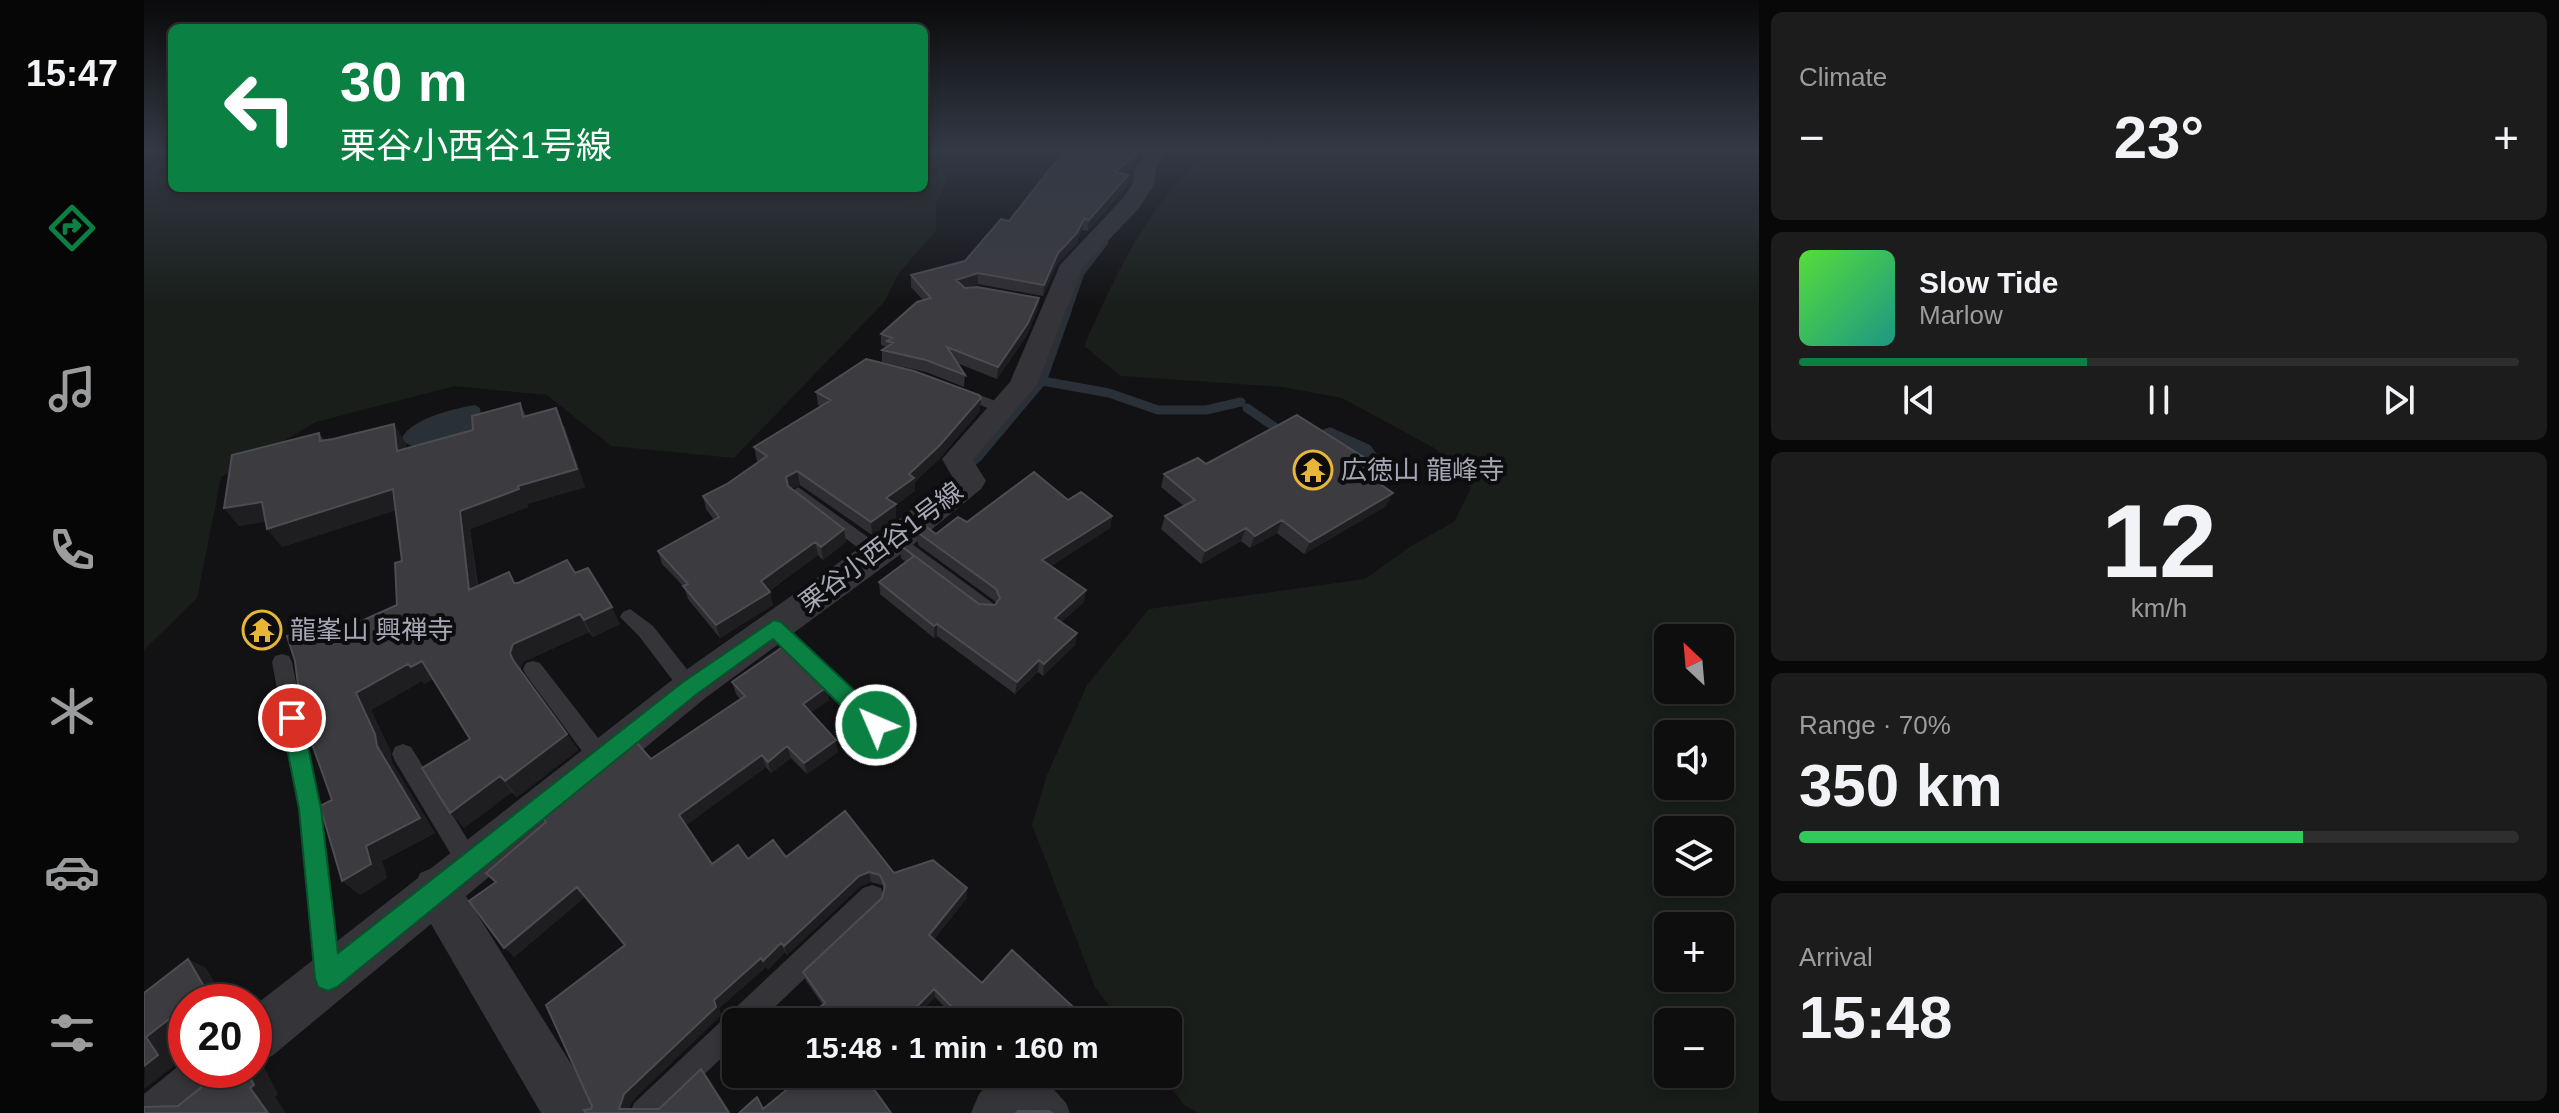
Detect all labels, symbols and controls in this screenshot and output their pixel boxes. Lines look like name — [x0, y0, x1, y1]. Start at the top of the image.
text: 30 m — [340, 50, 468, 113]
text: 15:47 — [26, 53, 118, 94]
icon: left — [208, 56, 312, 160]
text: Climate — [1799, 62, 1887, 92]
text: 23° — [2114, 104, 2204, 171]
text: − — [1799, 113, 1825, 162]
text: + — [2493, 113, 2519, 162]
text: 栗谷小西谷1号線 — [340, 125, 612, 166]
icon: directions — [44, 200, 100, 256]
text: Slow Tide — [1919, 266, 2058, 299]
text: Marlow — [1919, 300, 2003, 330]
icon: music — [44, 361, 100, 417]
icon: previous — [1897, 378, 1941, 422]
icon: pause — [2137, 378, 2181, 422]
icon: next — [2377, 378, 2421, 422]
temple icon: 広徳山 龍峰寺 — [1292, 449, 1334, 491]
place label: 広徳山 龍峰寺 — [1341, 455, 1504, 485]
street label: 栗谷小西谷1号線 — [794, 476, 968, 618]
text: 12 — [2101, 483, 2217, 599]
icon: phone — [44, 522, 100, 578]
text: km/h — [2131, 593, 2187, 623]
temple icon: 龍峯山 興禅寺 — [241, 609, 283, 651]
place label: 龍峯山 興禅寺 — [290, 615, 453, 645]
north arrow — [1654, 624, 1734, 704]
map controls — [1654, 624, 1734, 1088]
icon: climate — [44, 683, 100, 739]
position arrow — [834, 683, 918, 767]
pin — [258, 684, 326, 752]
icon: arrive — [270, 696, 314, 740]
text: Range · 70% — [1799, 710, 1951, 740]
button: sound — [1654, 720, 1734, 800]
text: 350 km — [1799, 752, 2003, 819]
button: layers — [1654, 816, 1734, 896]
icon: car — [44, 844, 100, 900]
button: + — [1654, 912, 1734, 992]
text: Arrival — [1799, 942, 1873, 972]
speed limit sign: 20 — [168, 984, 272, 1088]
text: 15:48 — [1799, 984, 1952, 1051]
icon: filters — [44, 1005, 100, 1061]
button: − — [1654, 1008, 1734, 1088]
text: 15:48 · 1 min · 160 m — [805, 1031, 1099, 1064]

